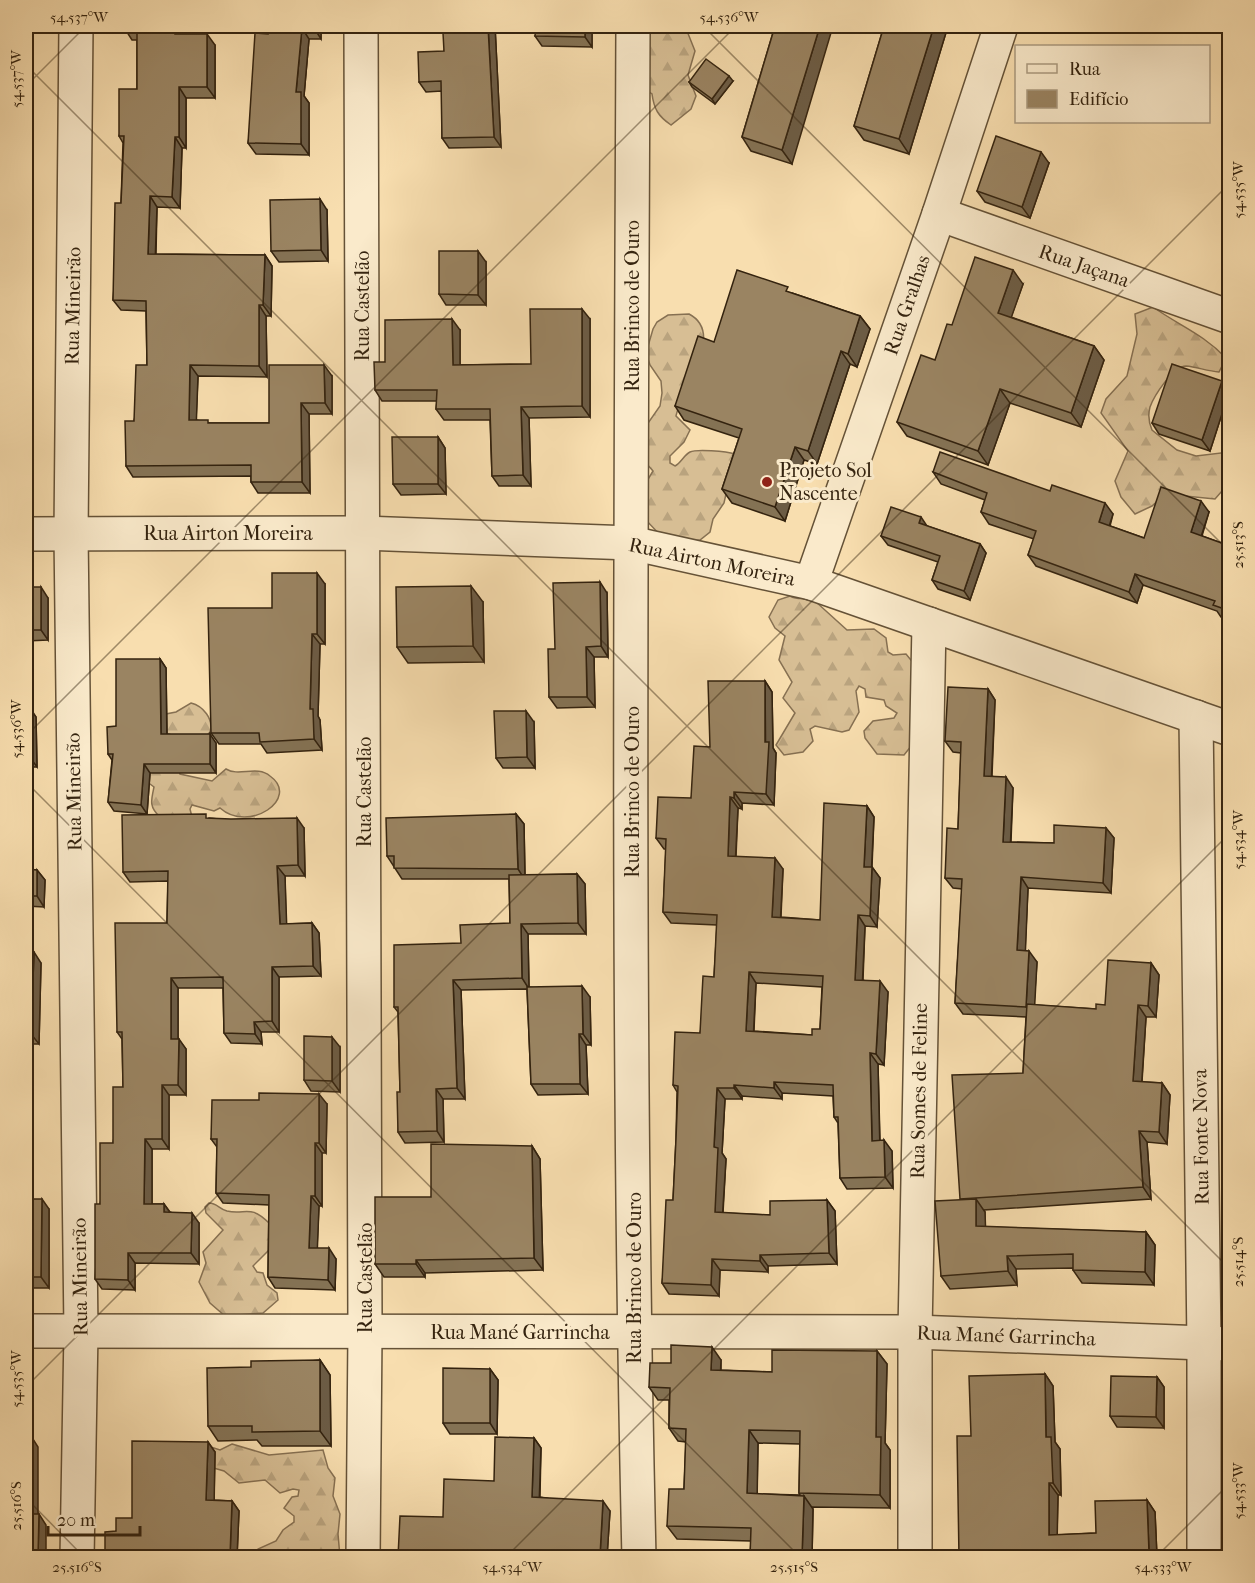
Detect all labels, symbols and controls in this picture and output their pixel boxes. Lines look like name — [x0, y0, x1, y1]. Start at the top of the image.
text: 54.537°W — [50, 8, 109, 26]
text: 54.536°W — [700, 8, 760, 26]
legend — [1015, 45, 1210, 123]
text: 54.537°W — [7, 49, 25, 108]
text: Rua — [1069, 59, 1101, 80]
text: Edifício — [1069, 89, 1128, 110]
text: 54.535°W — [1229, 160, 1247, 219]
street label: Rua Brinco de Ouro — [621, 220, 644, 392]
street label: Rua Jaçana — [1036, 240, 1133, 292]
street label: Rua Mineirão — [60, 247, 86, 365]
street label: Rua Castelão — [351, 250, 374, 362]
street label: Rua Gralhas — [879, 252, 935, 358]
place label: Projeto Sol Nascente — [779, 459, 872, 505]
marker: Projeto Sol Nascente — [760, 475, 774, 489]
text: 25.513°S — [1229, 521, 1247, 569]
street label: Rua Airton Moreira — [143, 522, 314, 545]
street label: Rua Airton Moreira — [627, 533, 798, 591]
text: 54.536°W — [7, 698, 25, 758]
street label: Rua Brinco de Ouro — [621, 706, 644, 878]
street label: Rua Mineirão — [61, 733, 87, 851]
street label: Rua Castelão — [353, 736, 376, 848]
text: 54.534°W — [1229, 809, 1247, 870]
street label: Rua Somes de Feline — [906, 1003, 932, 1179]
street label: Rua Fonte Nova — [1188, 1068, 1214, 1205]
street label: Rua Brinco de Ouro — [623, 1192, 646, 1364]
street label: Rua Mineirão — [67, 1218, 93, 1336]
street label: Rua Castelão — [354, 1222, 377, 1334]
text: 25.514°S — [1229, 1237, 1247, 1287]
street label: Rua Mané Garrincha — [430, 1321, 610, 1344]
street label: Rua Mané Garrincha — [916, 1321, 1097, 1351]
text: 54.535°W — [7, 1349, 25, 1408]
text: 54.533°W — [1229, 1461, 1247, 1520]
text: 25.516°S — [7, 1481, 25, 1531]
scale bar — [48, 1499, 140, 1537]
text: 20 m — [57, 1510, 95, 1531]
text: 25.516°S — [52, 1558, 102, 1576]
text: 54.534°W — [482, 1558, 543, 1576]
text: 25.515°S — [770, 1558, 818, 1576]
text: 54.533°W — [1135, 1558, 1193, 1576]

